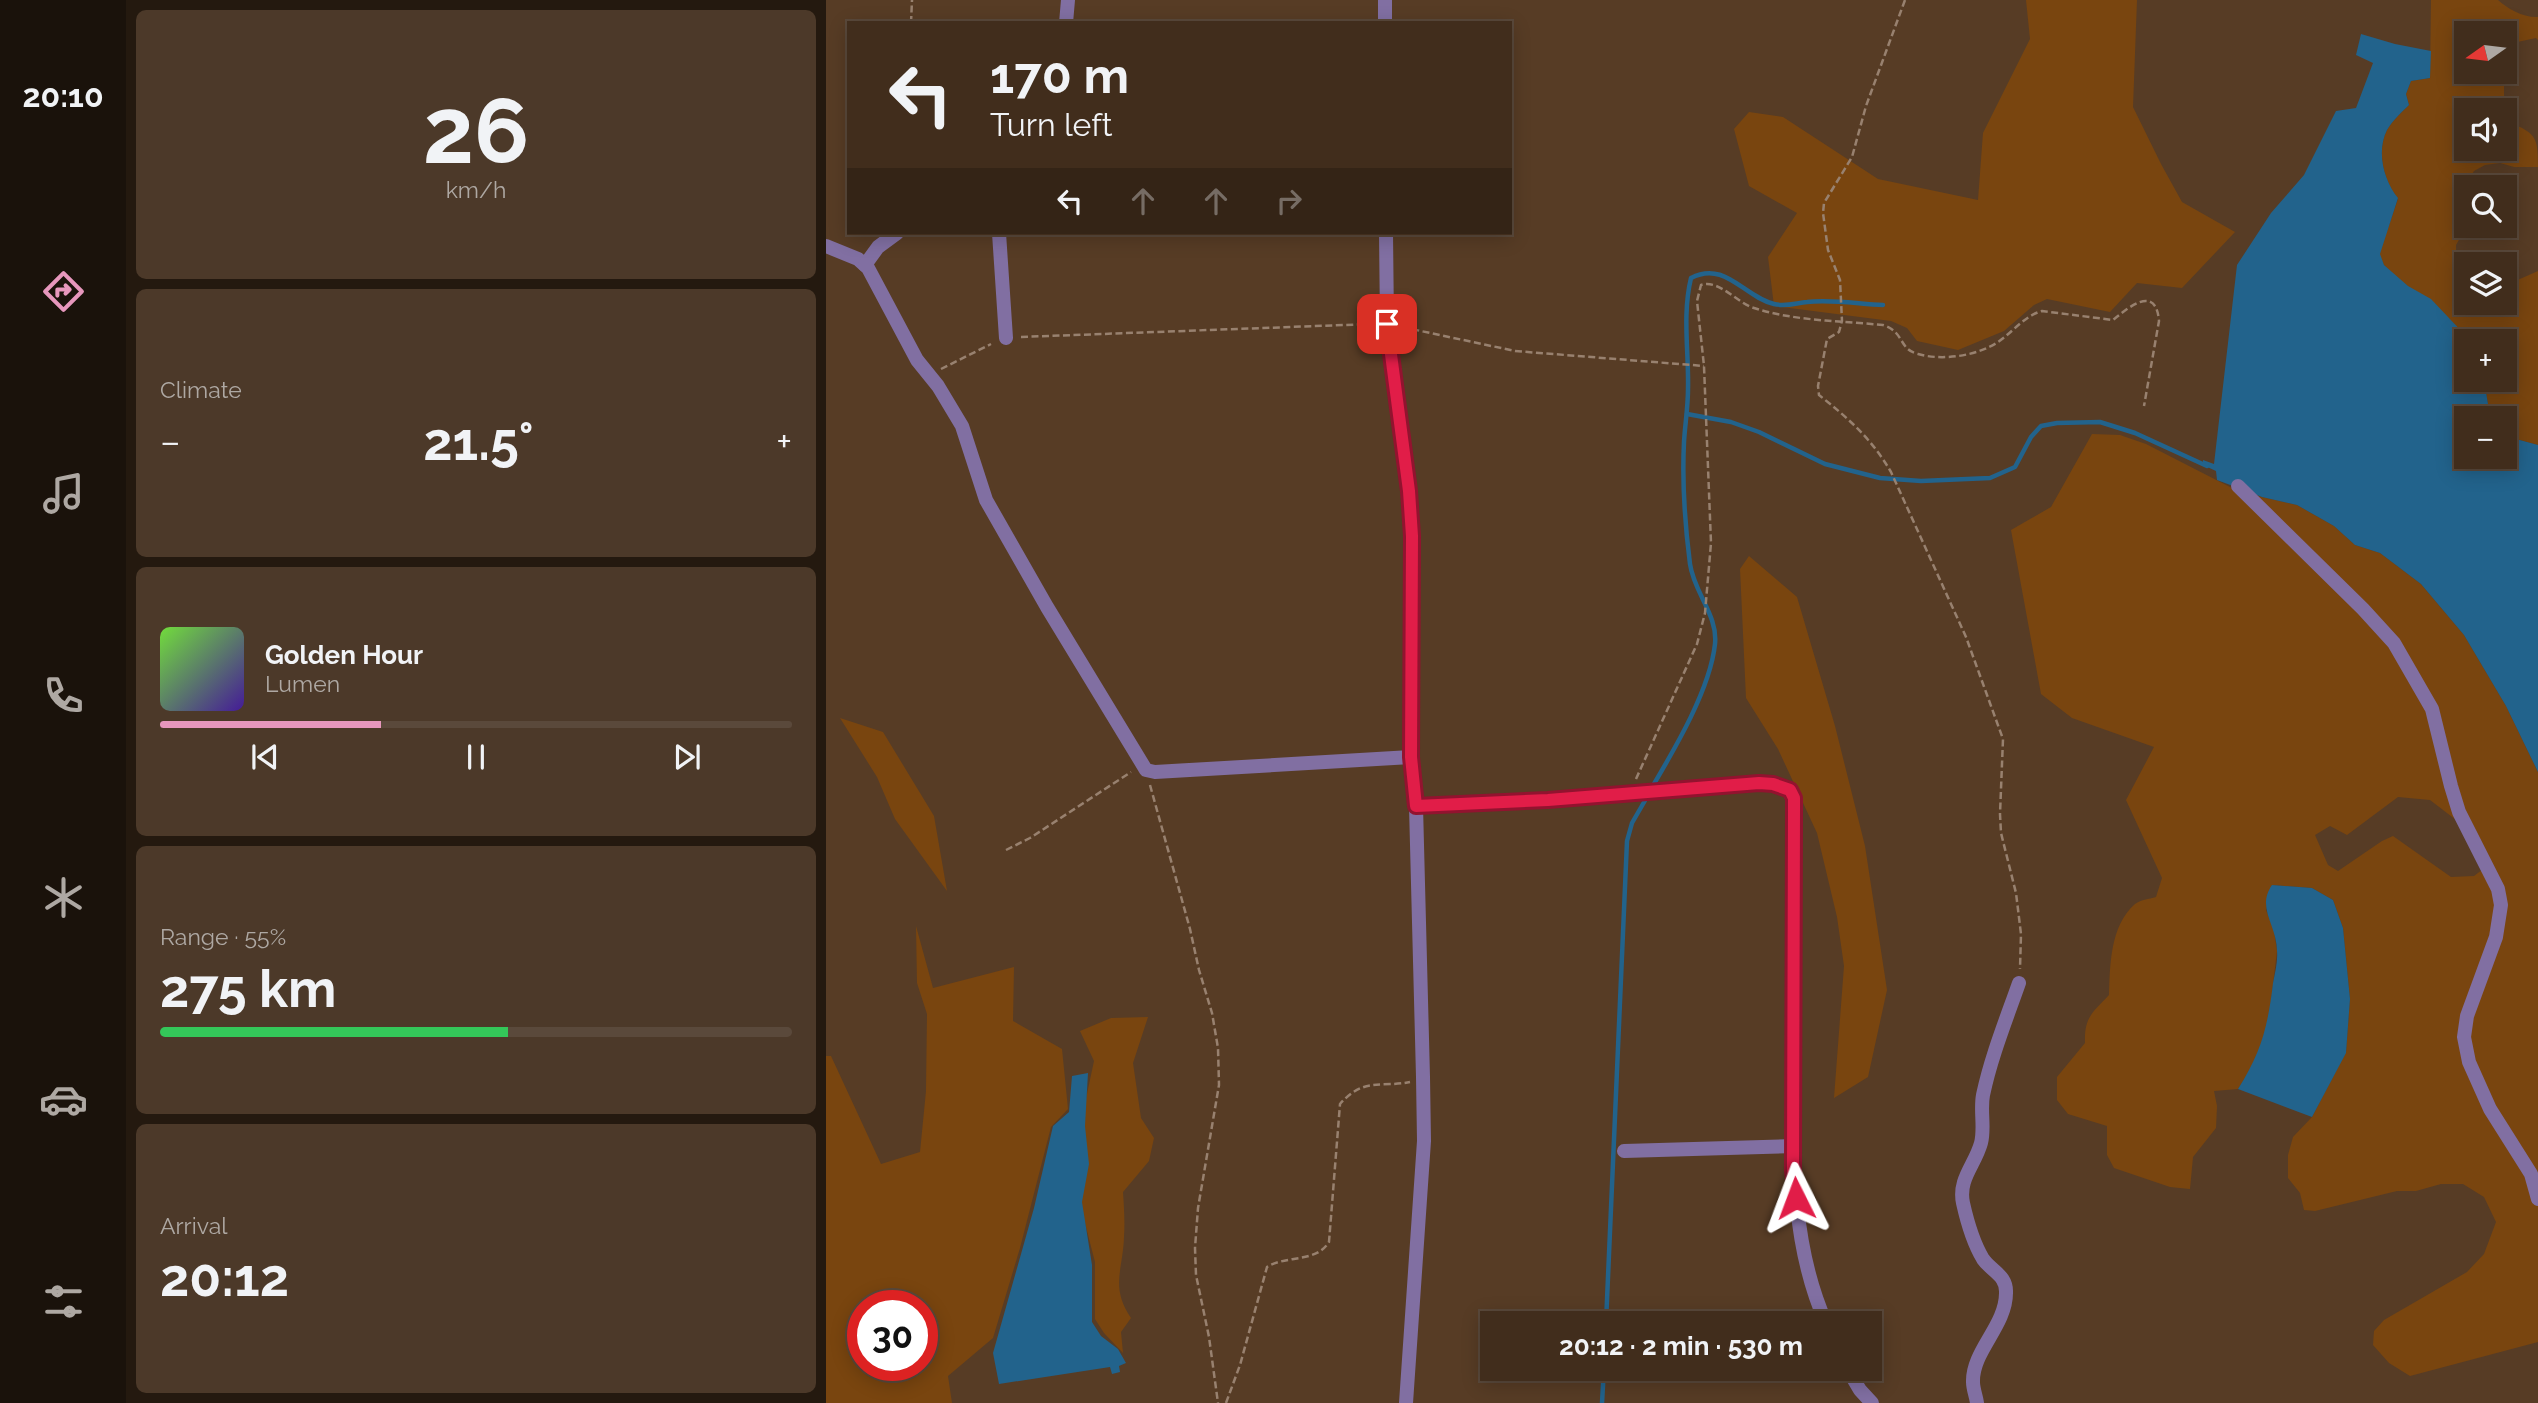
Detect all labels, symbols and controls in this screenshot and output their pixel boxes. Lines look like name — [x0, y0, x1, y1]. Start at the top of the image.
north arrow — [2454, 21, 2516, 84]
map controls — [2454, 21, 2517, 469]
text: 170 m — [990, 47, 1129, 104]
icon: left — [875, 49, 966, 140]
text: 20:10 — [22, 77, 104, 114]
text: 26 — [423, 77, 529, 184]
button: sound — [2454, 98, 2517, 161]
text: Turn left — [990, 106, 1112, 143]
button: search — [2454, 175, 2517, 238]
text: km/h — [446, 176, 506, 203]
icon: left — [1051, 182, 1089, 220]
icon: ahead — [1124, 182, 1162, 220]
icon: ahead — [1197, 182, 1235, 220]
icon: right — [1270, 182, 1308, 220]
button: layers — [2454, 252, 2517, 315]
icon: directions — [39, 267, 88, 316]
pin — [1357, 294, 1417, 354]
icon: arrive — [1368, 305, 1406, 343]
button: + — [2454, 329, 2517, 392]
text: Climate — [160, 376, 242, 403]
button: − — [2454, 406, 2517, 469]
text: 21.5° — [423, 411, 534, 472]
text: − — [160, 419, 180, 464]
text: + — [776, 419, 792, 464]
icon: music — [39, 469, 88, 518]
text: Golden Hour — [265, 640, 423, 670]
text: Lumen — [265, 670, 340, 697]
icon: phone — [39, 671, 88, 720]
icon: previous — [246, 738, 284, 776]
icon: pause — [457, 738, 495, 776]
icon: next — [668, 738, 706, 776]
icon: climate — [39, 873, 88, 922]
text: Range · 55% — [160, 923, 286, 950]
text: 275 km — [160, 958, 337, 1019]
icon: car — [39, 1075, 88, 1124]
position arrow — [1759, 1161, 1833, 1235]
text: Arrival — [160, 1212, 227, 1239]
text: 20:12 — [160, 1247, 289, 1308]
icon: filters — [39, 1277, 88, 1326]
speed limit sign: 30 — [847, 1290, 938, 1381]
text: 20:12 · 2 min · 530 m — [1559, 1331, 1803, 1361]

